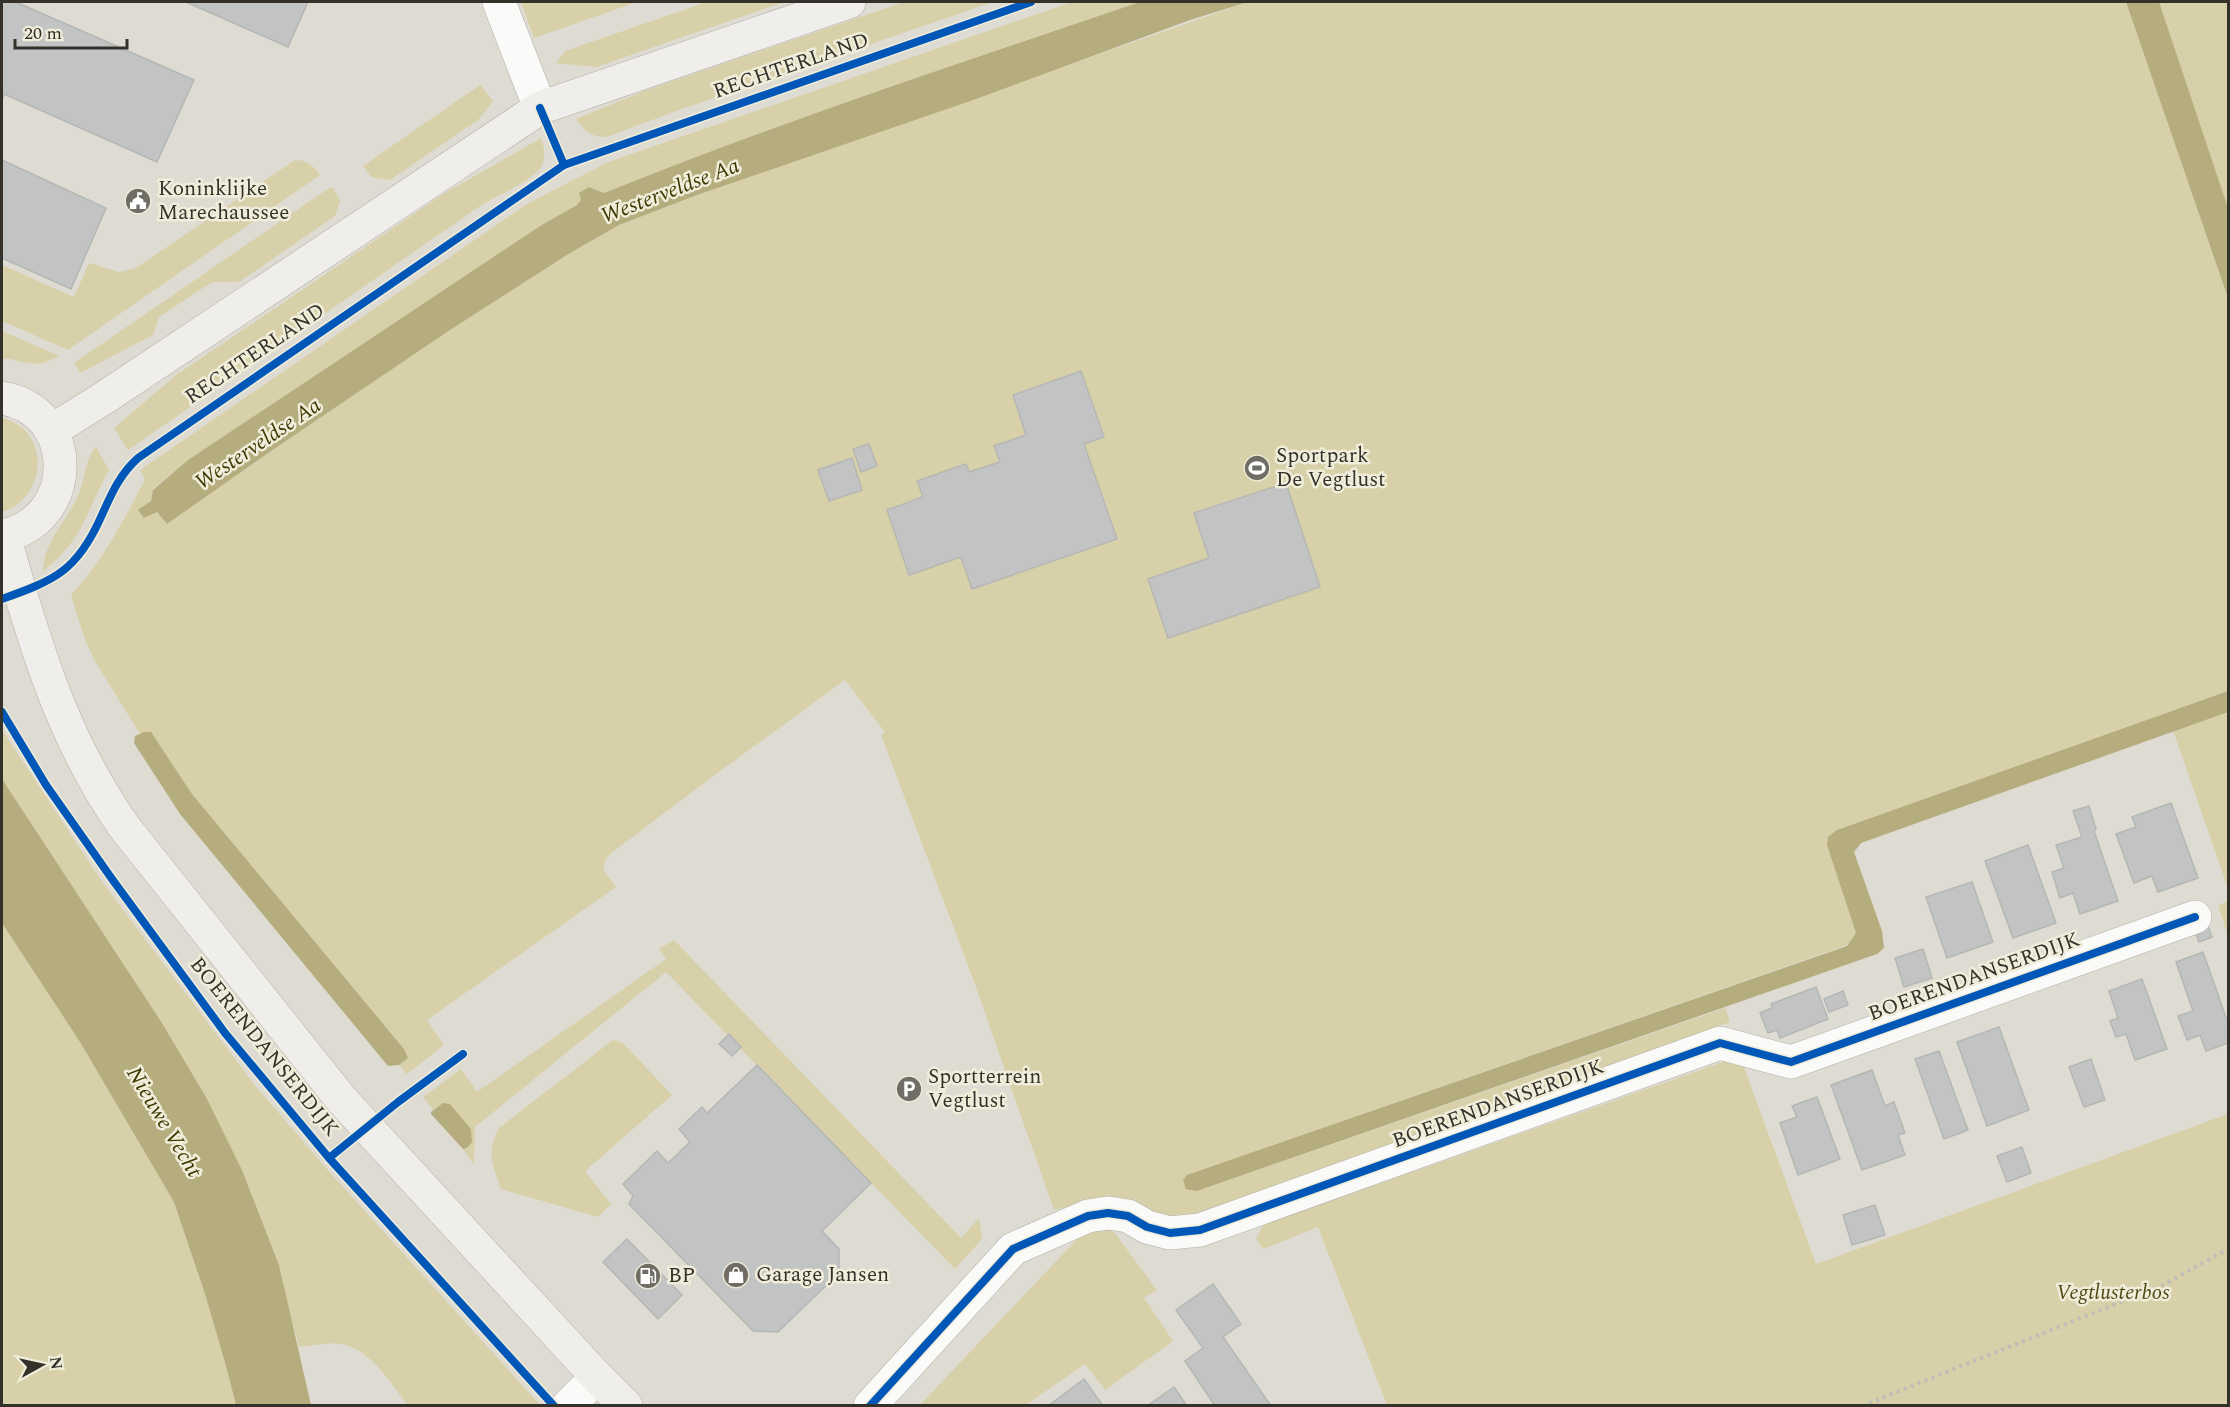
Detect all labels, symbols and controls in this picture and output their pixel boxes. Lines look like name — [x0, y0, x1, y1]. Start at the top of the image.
scale bar — [15, 12, 128, 50]
text: 20 m — [24, 20, 62, 47]
street label: RECHTERLAND — [709, 24, 873, 108]
water label: Westerveldse Aa — [596, 149, 744, 233]
place label: Koninklijke Marechaussee — [158, 173, 289, 229]
public building icon: Koninklijke Marechaussee — [123, 186, 153, 216]
street label: RECHTERLAND — [178, 295, 332, 413]
water label: Westerveldse Aa — [188, 389, 328, 499]
place label: Sportpark De Vegtlust — [1276, 440, 1386, 496]
sports icon: Sportpark De Vegtlust — [1242, 453, 1272, 483]
street label: BOERENDANSERDIJK — [1864, 924, 2084, 1030]
street label: BOERENDANSERDIJK — [181, 950, 347, 1144]
street label: BOERENDANSERDIJK — [1388, 1051, 1608, 1157]
water label: Nieuwe Vecht — [118, 1060, 211, 1185]
place label: Sportterrein Vegtlust — [928, 1061, 1042, 1117]
parking icon: Sportterrein Vegtlust — [894, 1074, 924, 1104]
place label: Garage Jansen — [756, 1259, 889, 1291]
place label: BP — [668, 1260, 695, 1292]
shop icon: Garage Jansen — [721, 1260, 751, 1290]
fuel station icon: BP — [633, 1261, 663, 1291]
park label: Vegtlusterbos — [2056, 1277, 2170, 1309]
north arrow — [12, 1335, 72, 1395]
text: N — [43, 1355, 69, 1371]

